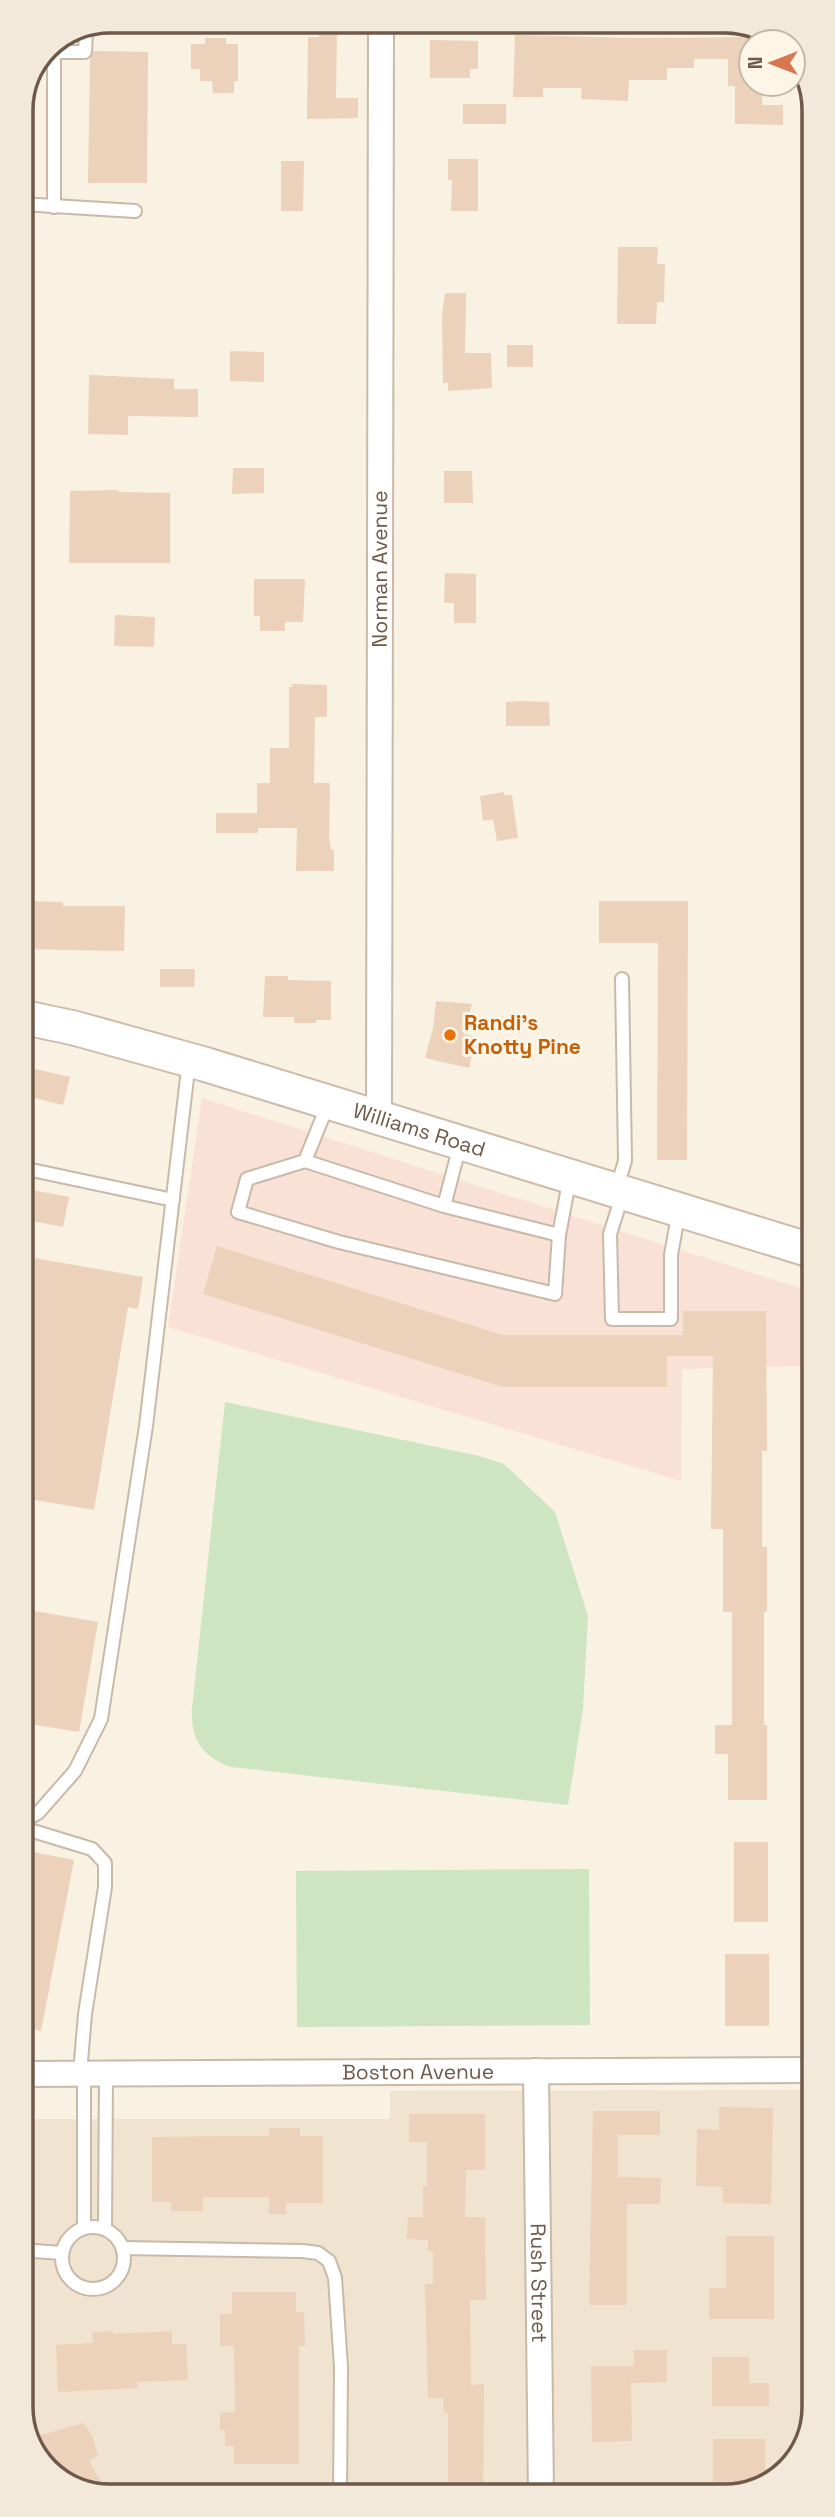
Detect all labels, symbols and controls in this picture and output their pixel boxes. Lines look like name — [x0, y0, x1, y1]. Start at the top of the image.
north arrow — [737, 28, 807, 98]
text: N — [743, 57, 768, 69]
street label: Norman Avenue — [366, 490, 393, 648]
place label: Randi's Knotty Pine — [464, 1009, 581, 1060]
marker: Randi's Knotty Pine — [442, 1027, 458, 1043]
street label: Williams Road — [350, 1097, 489, 1163]
street label: Boston Avenue — [342, 2058, 494, 2085]
street label: Rush Street — [525, 2223, 553, 2343]

